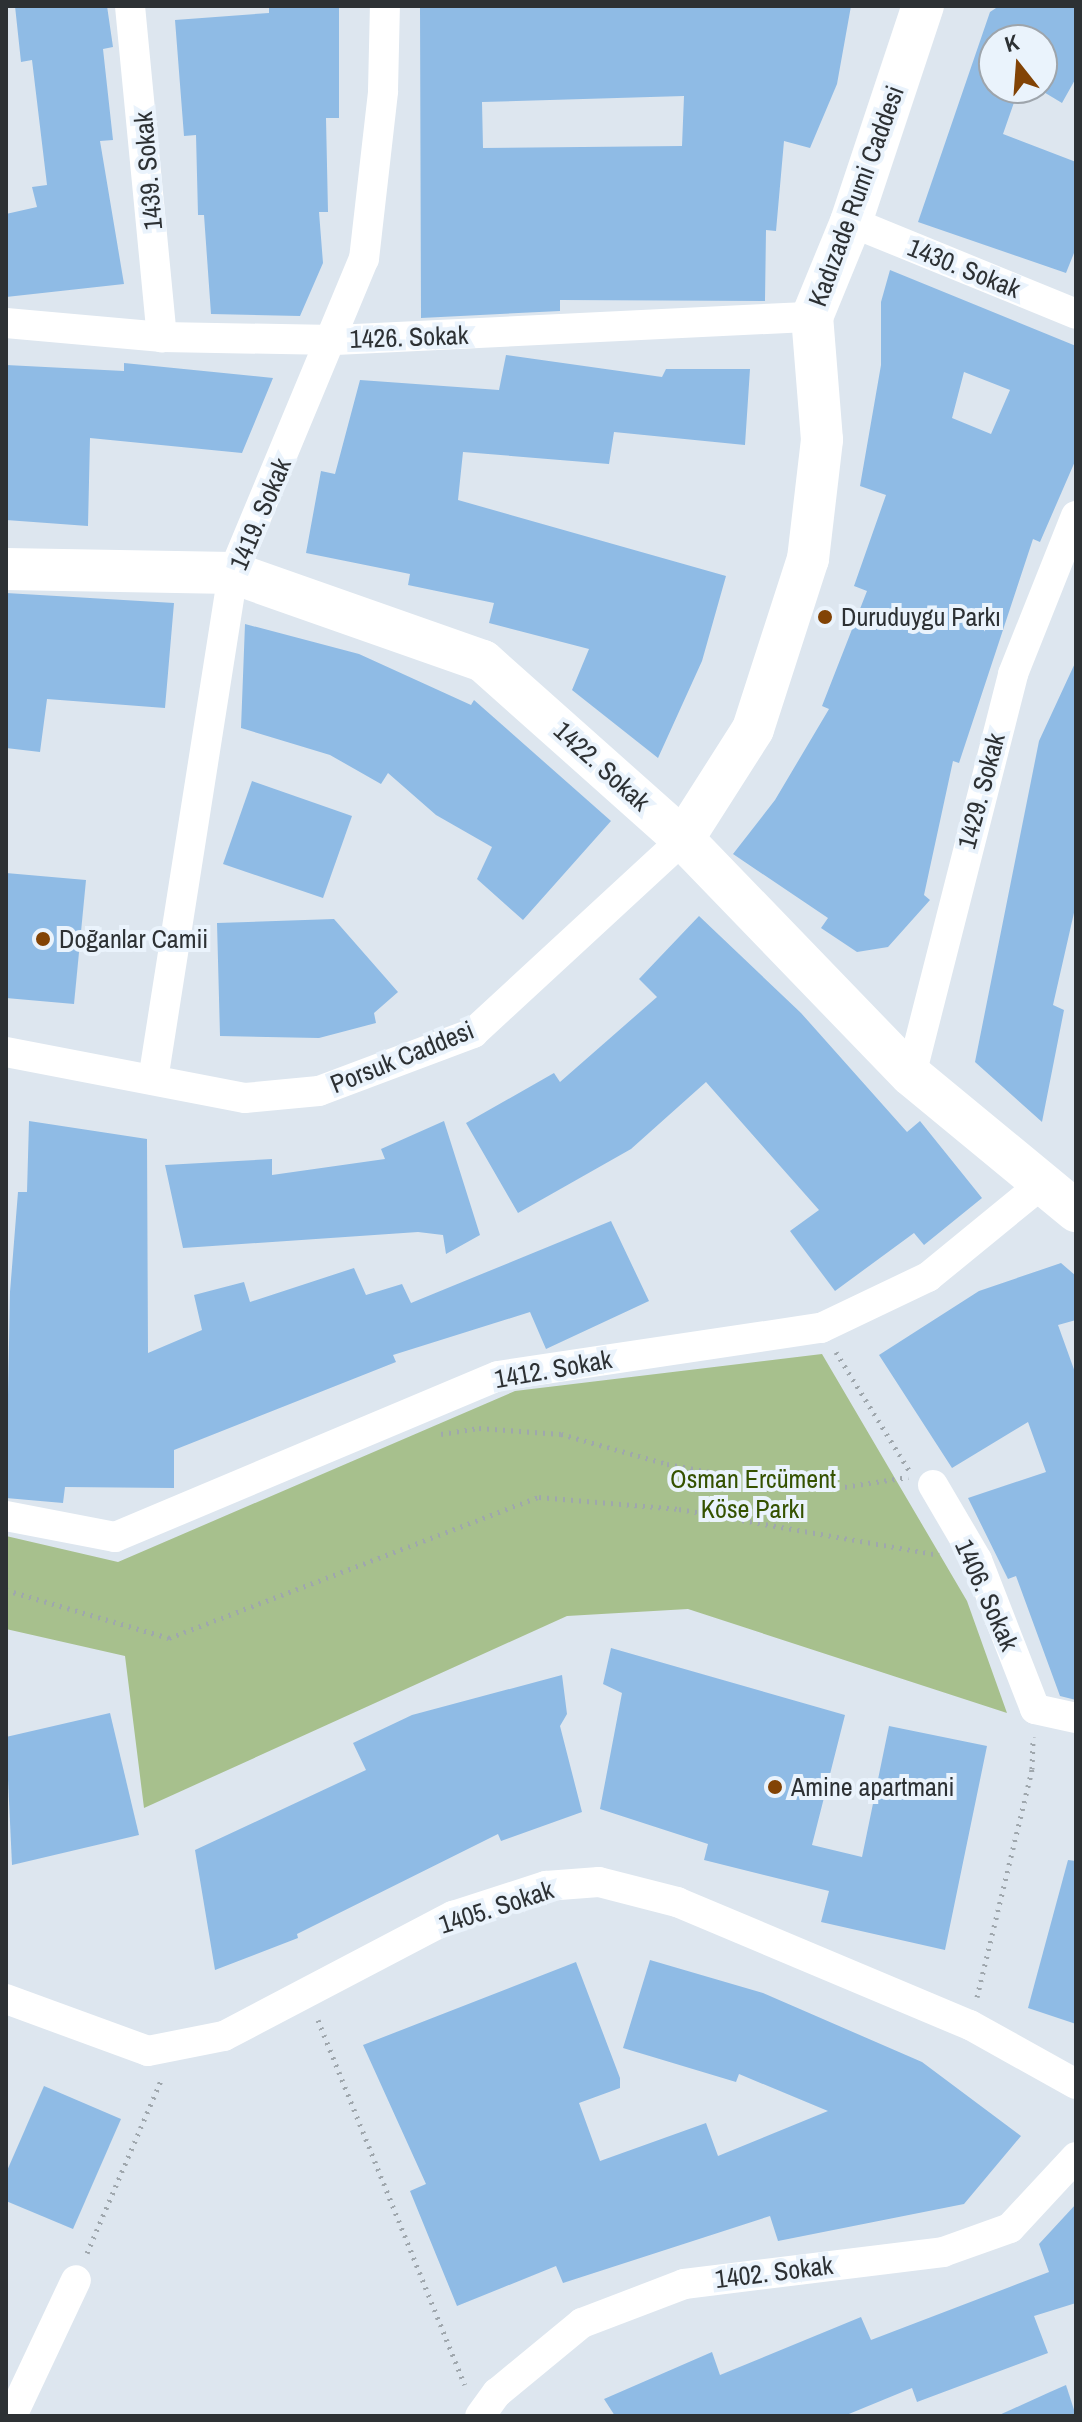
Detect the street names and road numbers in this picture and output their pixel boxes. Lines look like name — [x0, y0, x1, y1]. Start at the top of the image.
street label: Kadızade Rumi Caddesi — [802, 82, 910, 310]
street label: 1439. Sokak — [127, 111, 169, 231]
street label: 1430. Sokak — [903, 231, 1025, 305]
street label: 1426. Sokak — [349, 319, 469, 355]
street label: 1419. Sokak — [222, 453, 298, 575]
street label: 1422. Sokak — [548, 715, 656, 817]
street label: 1429. Sokak — [951, 730, 1011, 852]
street label: Porsuk Caddesi — [326, 1014, 478, 1100]
street label: 1412. Sokak — [492, 1343, 614, 1395]
street label: 1406. Sokak — [949, 1535, 1025, 1655]
street label: 1405. Sokak — [435, 1874, 557, 1940]
street label: 1402. Sokak — [713, 2249, 835, 2295]

